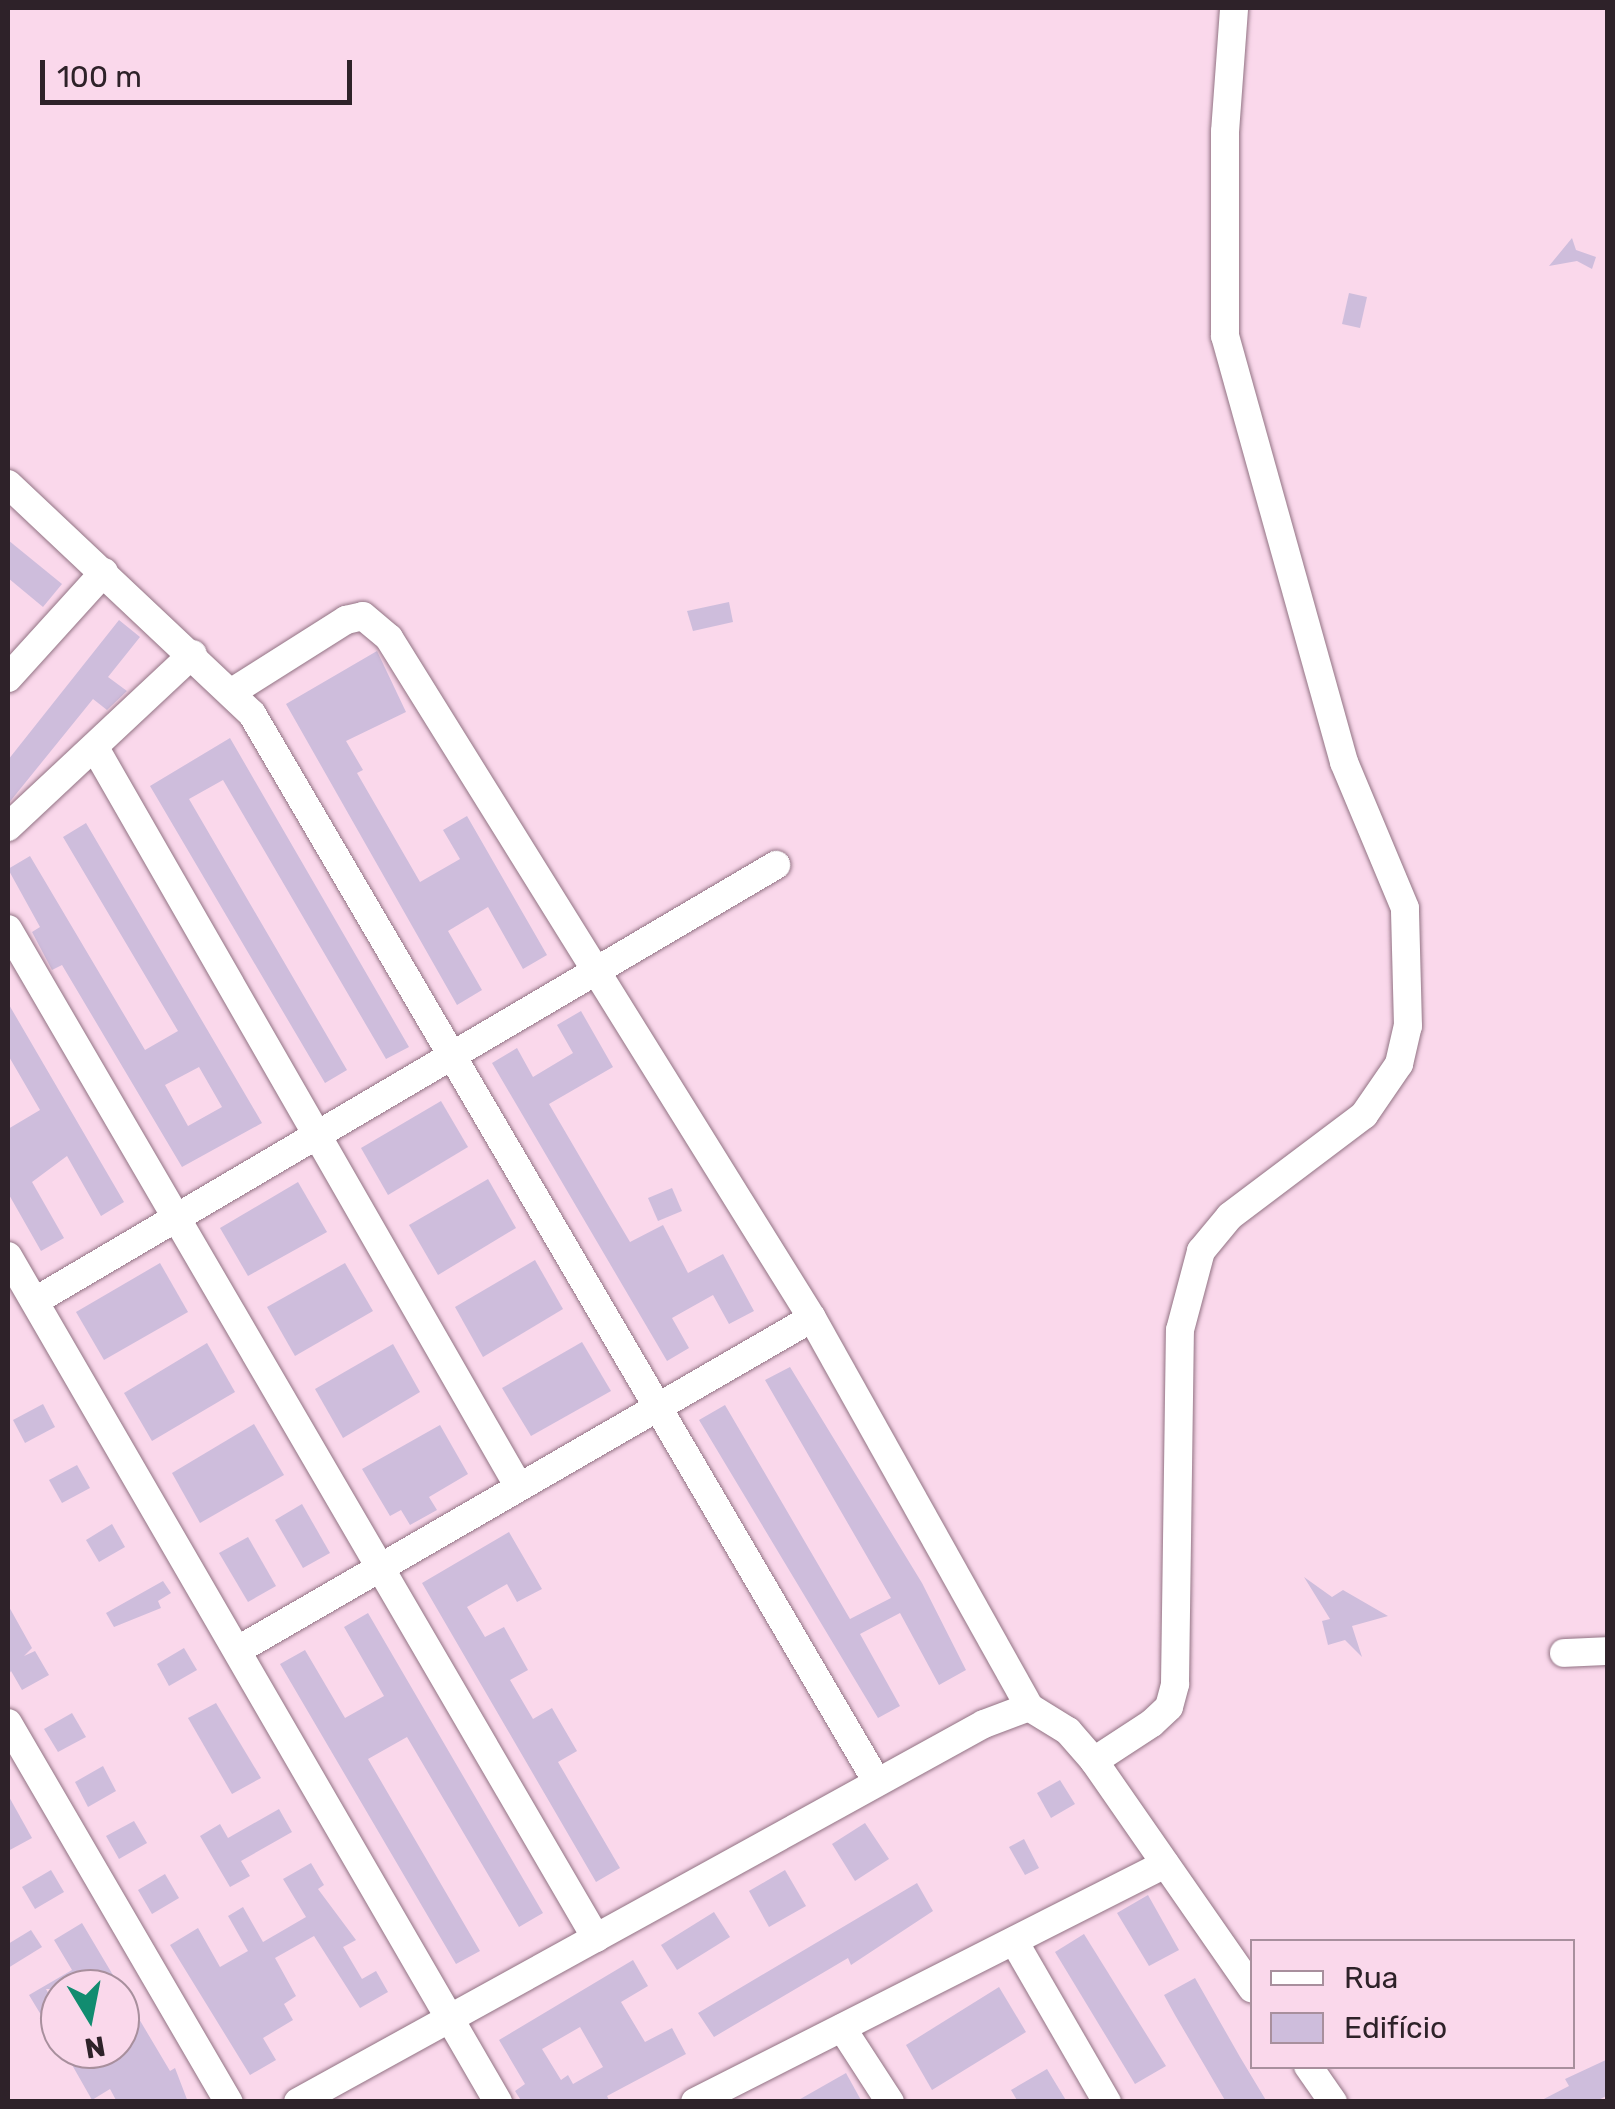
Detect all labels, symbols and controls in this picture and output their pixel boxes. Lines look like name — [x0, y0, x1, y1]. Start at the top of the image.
scale bar — [45, 40, 358, 102]
text: 100 m — [57, 59, 142, 95]
legend — [1250, 1939, 1575, 2069]
text: Rua — [1344, 1960, 1398, 1996]
north arrow — [40, 1969, 140, 2069]
text: Edifício — [1344, 2010, 1447, 2046]
text: N — [82, 2029, 108, 2065]

